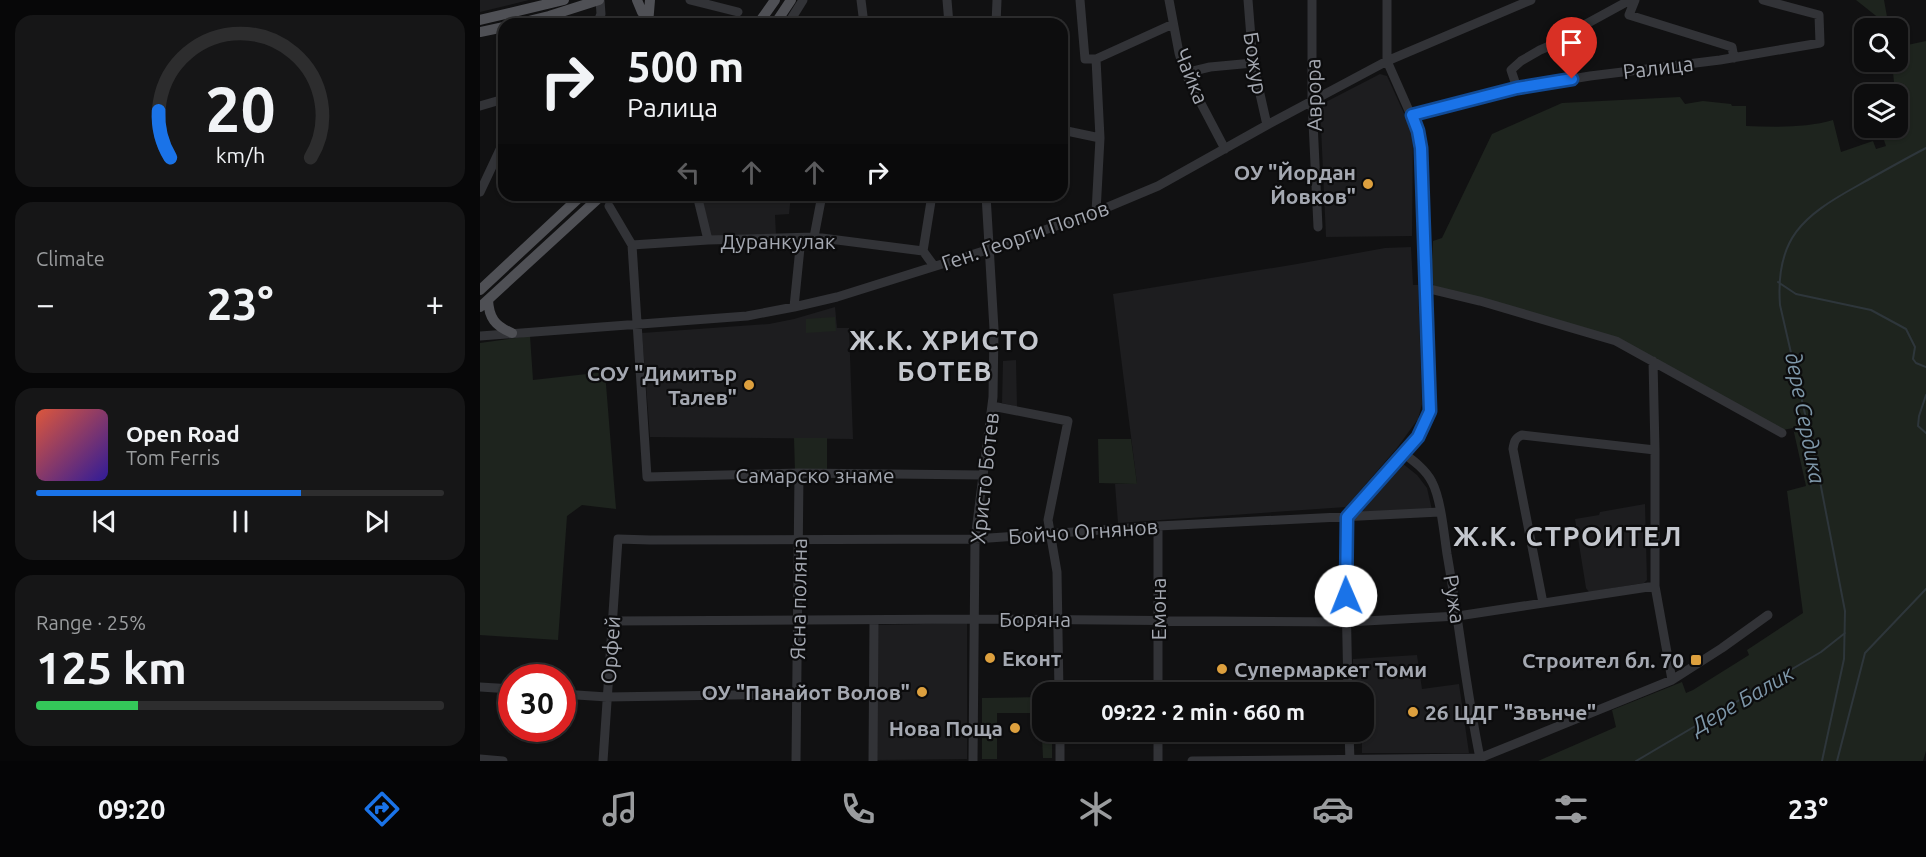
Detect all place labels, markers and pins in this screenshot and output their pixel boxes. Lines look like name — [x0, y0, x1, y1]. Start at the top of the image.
pin — [1546, 17, 1597, 79]
place label: ОУ "Йордан Йовков" — [1234, 160, 1356, 208]
marker: ОУ "Йордан Йовков" — [1361, 177, 1375, 191]
place label: СОУ "Димитър Талев" — [587, 361, 737, 409]
marker: СОУ "Димитър Талев" — [742, 378, 756, 392]
place label: Еконт — [1002, 646, 1062, 670]
place label: Строител бл. 70 — [1522, 648, 1684, 672]
marker: Еконт — [983, 651, 997, 665]
marker: Строител бл. 70 — [1689, 653, 1703, 667]
place label: Супермаркет Томи — [1234, 657, 1427, 681]
marker: Супермаркет Томи — [1215, 662, 1229, 676]
place label: ОУ "Панайот Волов" — [701, 680, 910, 704]
marker: ОУ "Панайот Волов" — [915, 685, 929, 699]
place label: 26 ЦДГ "Звънче" — [1425, 700, 1596, 724]
marker: 26 ЦДГ "Звънче" — [1406, 705, 1420, 719]
place label: Нова Поща — [889, 716, 1003, 740]
marker: Нова Поща — [1008, 721, 1022, 735]

